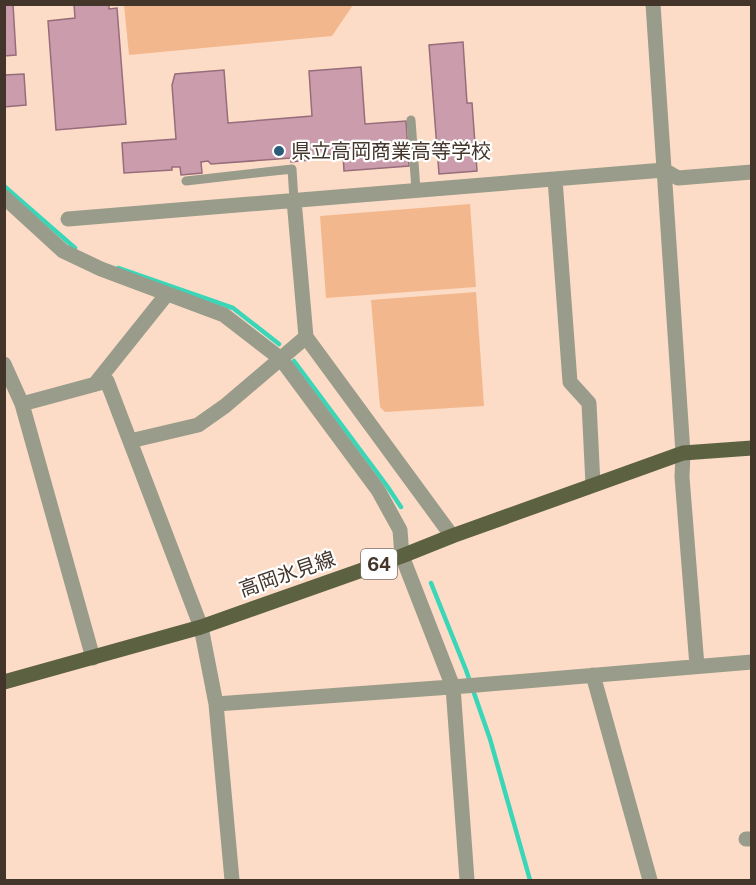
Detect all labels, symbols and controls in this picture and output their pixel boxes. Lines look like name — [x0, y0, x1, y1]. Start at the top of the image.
place label: 県立高岡商業高等学校 — [291, 139, 491, 163]
marker: 県立高岡商業高等学校 — [272, 144, 286, 158]
street label: 高岡氷見線 — [236, 546, 338, 602]
road number: 64 — [361, 549, 397, 579]

